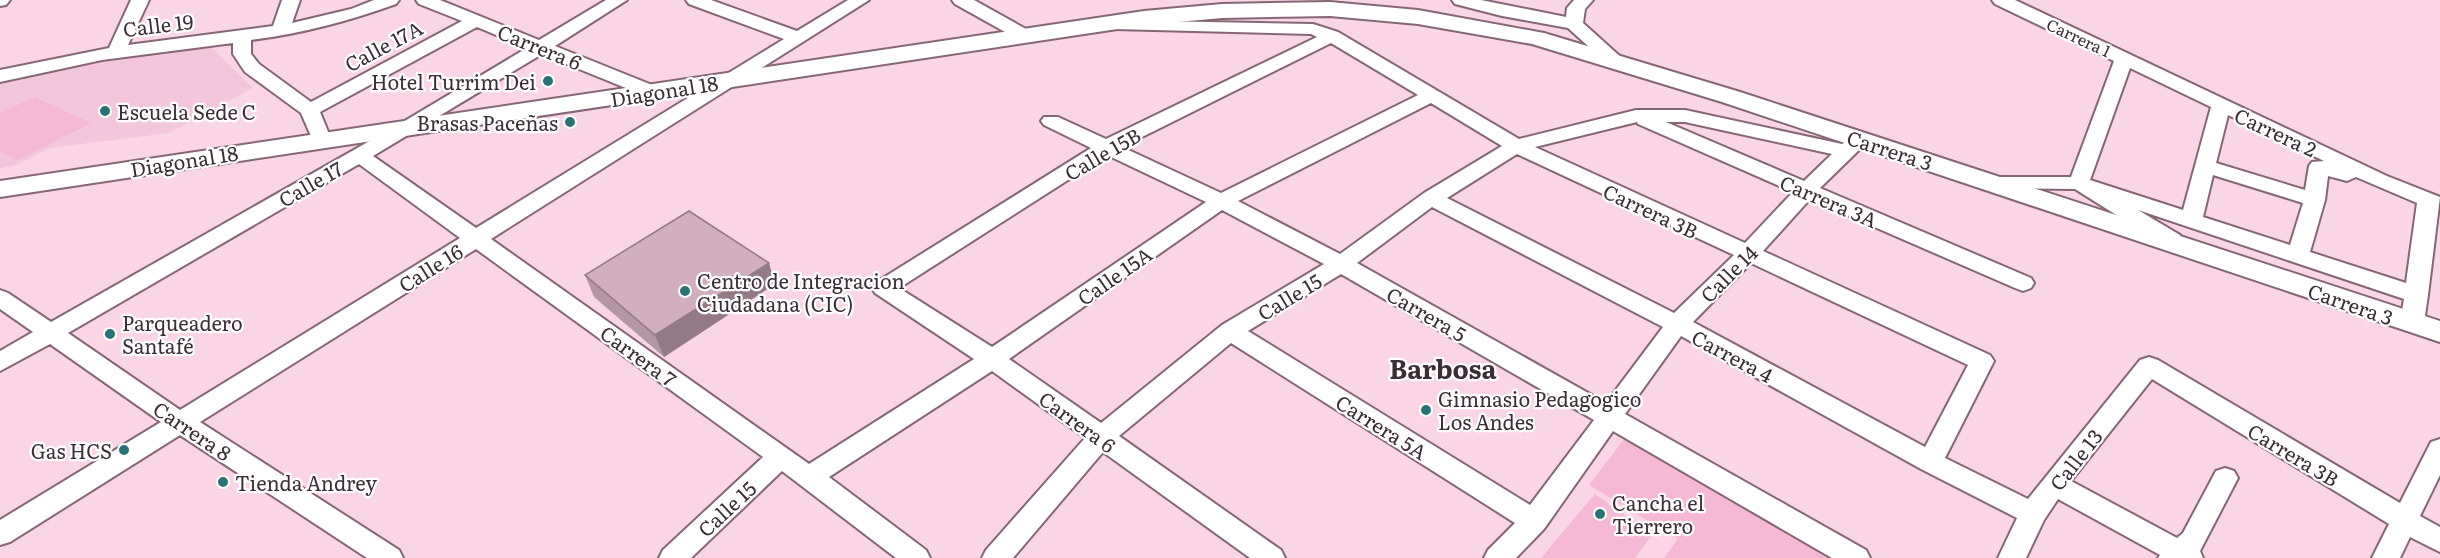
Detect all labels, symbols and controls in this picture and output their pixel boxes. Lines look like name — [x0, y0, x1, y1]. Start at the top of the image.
street label: Calle 19 — [121, 5, 195, 43]
street label: Calle 17A — [339, 12, 428, 78]
street label: Carrera 1 — [2043, 12, 2116, 63]
street label: Carrera 6 — [493, 16, 587, 77]
place label: Hotel Turrim Dei — [371, 66, 536, 96]
street label: Diagonal 18 — [608, 67, 720, 113]
marker: Hotel Turrim Dei — [541, 74, 555, 88]
place label: Escuela Sede C — [117, 96, 256, 126]
street label: Carrera 2 — [2230, 99, 2322, 163]
marker: Escuela Sede C — [98, 104, 112, 118]
place label: Brasas Paceñas — [416, 107, 558, 137]
marker: Brasas Paceñas — [563, 115, 577, 129]
street label: Calle 15B — [1058, 119, 1146, 187]
street label: Carrera 3 — [1843, 121, 1937, 177]
street label: Diagonal 18 — [128, 137, 240, 183]
street label: Calle 17 — [272, 153, 348, 213]
street label: Carrera 3A — [1776, 166, 1883, 234]
street label: Carrera 3B — [1599, 175, 1703, 245]
street label: Calle 16 — [392, 235, 468, 299]
street label: Calle 14 — [1692, 237, 1764, 309]
street label: Calle 15A — [1071, 238, 1158, 312]
place label: Centro de Integracion Ciudadana (CIC) — [697, 265, 905, 318]
street label: Calle 15 — [1251, 265, 1327, 327]
street label: Carrera 3 — [2304, 274, 2398, 332]
street label: Carrera 5 — [1382, 278, 1472, 348]
marker: Centro de Integracion Ciudadana (CIC) — [678, 284, 692, 298]
place label: Parqueadero Santafé — [122, 307, 243, 360]
street label: Carrera 7 — [595, 317, 683, 393]
street label: Carrera 4 — [1687, 321, 1779, 389]
marker: Parqueadero Santafé — [103, 327, 117, 341]
district label: Barbosa — [1389, 348, 1497, 387]
street label: Carrera 6 — [1033, 383, 1123, 459]
place label: Gimnasio Pedagogico Los Andes — [1438, 383, 1641, 436]
street label: Carrera 5A — [1331, 386, 1434, 466]
street label: Carrera 8 — [148, 393, 238, 467]
marker: Gimnasio Pedagogico Los Andes — [1419, 403, 1433, 417]
street label: Carrera 3B — [2243, 415, 2345, 493]
street label: Calle 13 — [2041, 422, 2109, 496]
place label: Gas HCS — [31, 435, 112, 465]
marker: Gas HCS — [117, 443, 131, 457]
place label: Tienda Andrey — [235, 467, 377, 497]
street label: Calle 15 — [690, 473, 762, 543]
marker: Tienda Andrey — [216, 475, 230, 489]
place label: Cancha el Tierrero — [1612, 487, 1704, 540]
marker: Cancha el Tierrero — [1593, 507, 1607, 521]

